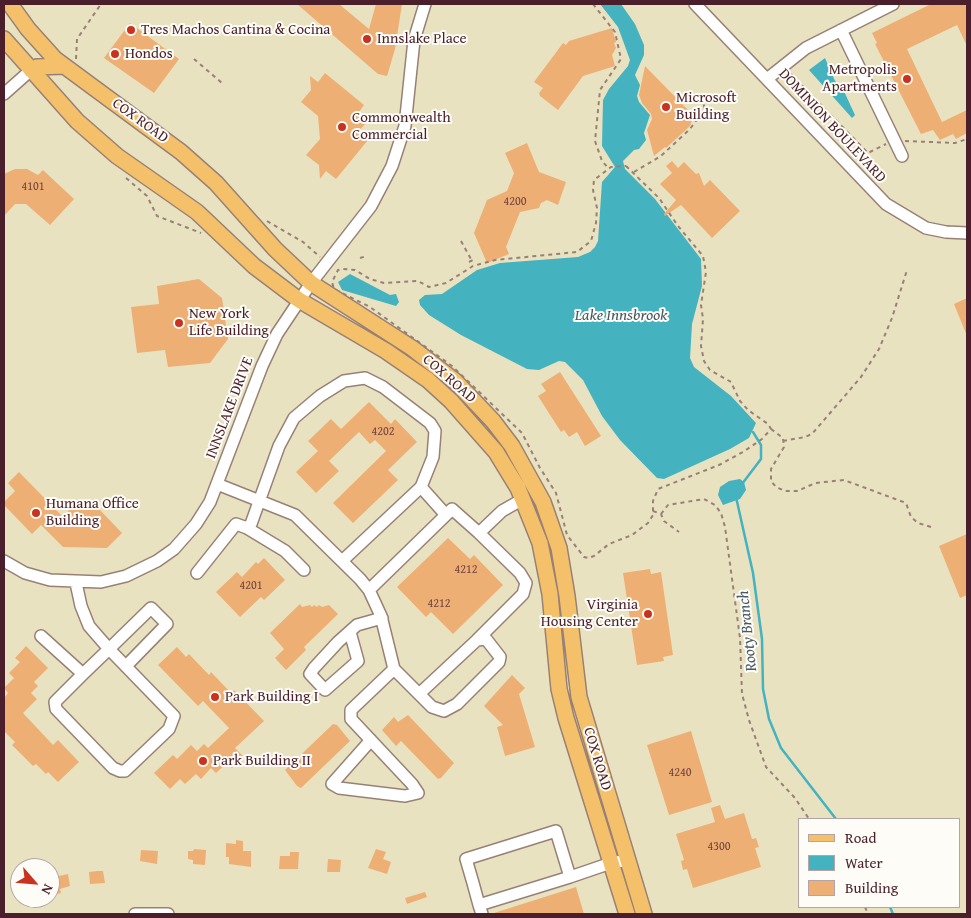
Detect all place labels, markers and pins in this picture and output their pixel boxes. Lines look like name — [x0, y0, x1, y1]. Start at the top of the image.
place label: Tres Machos Cantina & Cocina — [141, 21, 330, 39]
marker: Tres Machos Cantina & Cocina — [125, 24, 137, 36]
place label: Innslake Place — [377, 30, 466, 48]
marker: Innslake Place — [361, 33, 373, 45]
place label: Hondos — [125, 45, 173, 63]
marker: Hondos — [109, 48, 121, 60]
place label: Metropolis Apartments — [822, 61, 897, 96]
marker: Metropolis Apartments — [901, 73, 913, 85]
place label: Microsoft Building — [676, 89, 736, 124]
marker: Microsoft Building — [660, 101, 672, 113]
place label: Commonwealth Commercial — [352, 109, 451, 144]
marker: Commonwealth Commercial — [336, 121, 348, 133]
place label: New York Life Building — [189, 305, 269, 340]
marker: New York Life Building — [173, 317, 185, 329]
place label: Humana Office Building — [46, 495, 139, 530]
marker: Humana Office Building — [30, 507, 42, 519]
place label: Virginia Housing Center — [541, 596, 638, 631]
marker: Virginia Housing Center — [642, 608, 654, 620]
place label: Park Building I — [225, 688, 318, 706]
marker: Park Building I — [209, 691, 221, 703]
place label: Park Building II — [213, 752, 311, 770]
marker: Park Building II — [197, 755, 209, 767]

